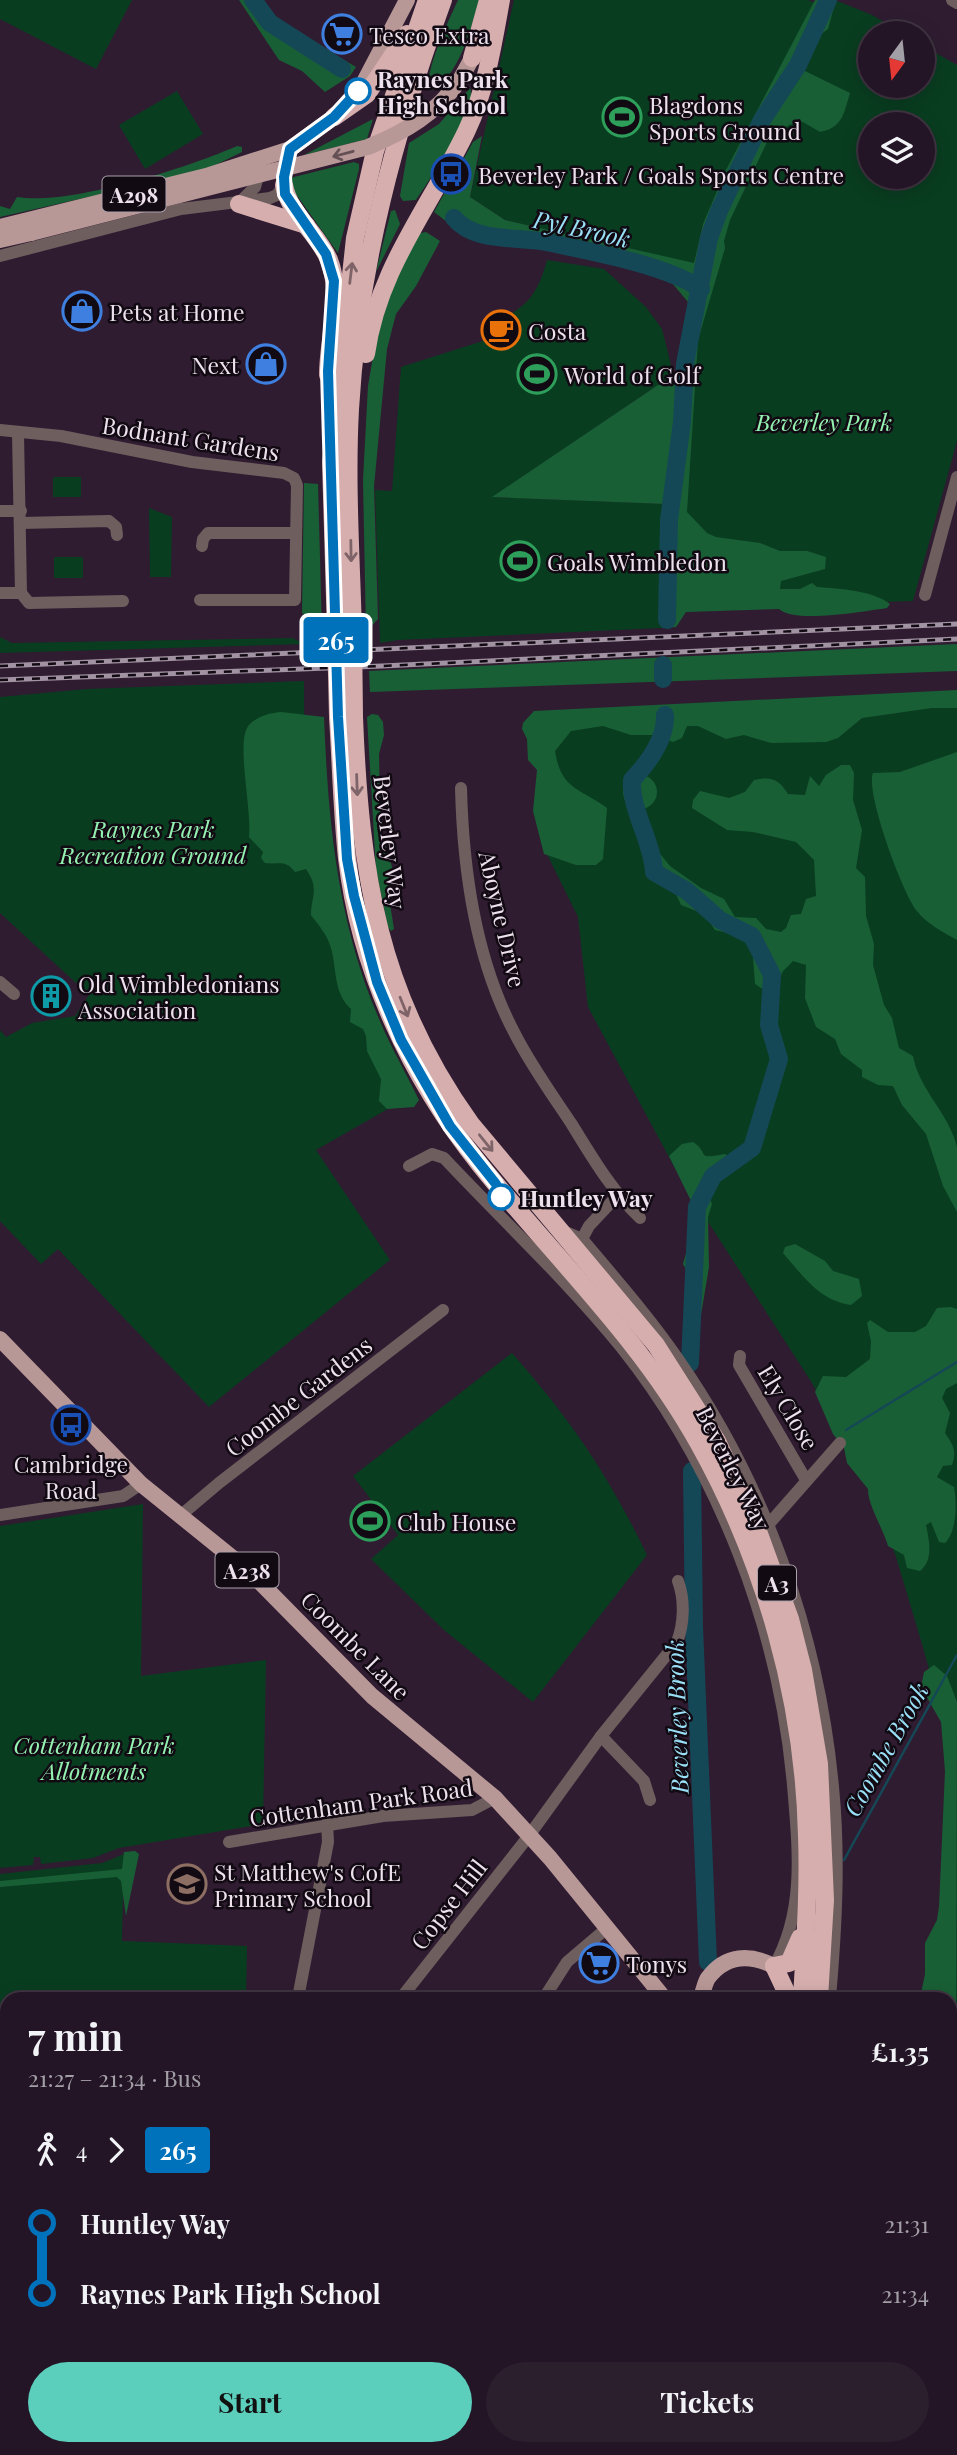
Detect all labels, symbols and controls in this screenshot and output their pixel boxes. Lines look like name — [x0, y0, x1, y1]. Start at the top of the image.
supermarket icon: Tesco Extra — [321, 13, 363, 55]
place label: Tesco Extra — [369, 19, 490, 50]
north arrow — [858, 21, 934, 98]
map controls — [858, 21, 935, 189]
place label: Raynes Park High School — [377, 63, 509, 120]
marker: Raynes Park High School — [345, 78, 371, 104]
place label: Blagdons Sports Ground — [649, 89, 801, 146]
sports icon: Blagdons Sports Ground — [601, 96, 643, 138]
button: layers — [858, 112, 935, 189]
one-way arrow — [333, 148, 355, 161]
bus stop icon: Beverley Park / Goals Sports Centre — [430, 153, 472, 195]
place label: Beverley Park / Goals Sports Centre — [478, 159, 844, 190]
road number: A298 — [102, 176, 166, 212]
water label: Pyl Brook — [530, 202, 633, 254]
one-way arrow — [344, 262, 357, 284]
shop icon: Pets at Home — [61, 290, 103, 332]
place label: Pets at Home — [109, 296, 245, 327]
cafe icon: Costa — [480, 309, 522, 351]
place label: Costa — [528, 315, 587, 346]
shop icon: Next — [245, 343, 287, 385]
place label: Next — [192, 349, 240, 380]
sports icon: World of Golf — [516, 353, 558, 395]
place label: World of Golf — [563, 359, 702, 390]
park label: Beverley Park — [755, 406, 892, 437]
street label: Bodnant Gardens — [100, 409, 282, 467]
one-way arrow — [344, 539, 358, 562]
sports icon: Goals Wimbledon — [499, 540, 541, 582]
place label: Goals Wimbledon — [547, 546, 727, 577]
line badge: 265 — [296, 617, 376, 663]
text: 265 — [317, 624, 355, 656]
one-way arrow — [350, 773, 363, 796]
street label: Beverley Way — [367, 773, 415, 911]
park label: Raynes Park Recreation Ground — [59, 813, 247, 870]
street label: Aboyne Drive — [472, 847, 534, 990]
place label: Old Wimbledonians Association — [77, 968, 280, 1025]
building icon: Old Wimbledonians Association — [30, 975, 72, 1017]
one-way arrow — [399, 995, 412, 1017]
one-way arrow — [479, 1134, 494, 1152]
place label: Huntley Way — [520, 1182, 653, 1213]
marker: Huntley Way — [488, 1184, 514, 1210]
street label: Coombe Gardens — [218, 1329, 378, 1463]
street label: Ely Close — [752, 1359, 826, 1455]
street label: Beverley Way — [690, 1401, 779, 1535]
bus stop icon: Cambridge Road — [50, 1404, 92, 1446]
place label: Cambridge Road — [14, 1448, 128, 1505]
sports icon: Club House — [349, 1500, 391, 1542]
place label: Club House — [397, 1506, 516, 1537]
road number: A238 — [216, 1552, 278, 1588]
road number: A3 — [758, 1566, 796, 1600]
street label: Coombe Lane — [295, 1584, 417, 1706]
water label: Beverley Brook — [657, 1639, 695, 1796]
water label: Coombe Brook — [835, 1676, 935, 1822]
park label: Cottenham Park Allotments — [13, 1729, 175, 1786]
street label: Cottenham Park Road — [247, 1771, 475, 1833]
street label: Copse Hill — [403, 1852, 493, 1956]
place label: St Matthew's CofE Primary School — [214, 1856, 401, 1913]
school or university icon: St Matthew's CofE Primary School — [166, 1863, 208, 1905]
supermarket icon: Tonys — [578, 1942, 620, 1984]
place label: Tonys — [626, 1948, 687, 1979]
text: 7 min — [28, 2010, 123, 2061]
text: £1.35 — [871, 2034, 929, 2069]
text: 21:27 – 21:34 · Bus — [28, 2062, 201, 2093]
icon: walk — [28, 2131, 66, 2169]
icon: forward — [97, 2131, 135, 2169]
text: 4 — [76, 2134, 87, 2165]
text: 265 — [159, 2134, 196, 2166]
text: Huntley Way — [80, 2206, 230, 2241]
text: 21:31 — [884, 2208, 929, 2239]
text: Raynes Park High School — [80, 2276, 381, 2311]
text: 21:34 — [882, 2278, 929, 2309]
button: Start — [28, 2362, 472, 2442]
button: Tickets — [486, 2362, 929, 2442]

